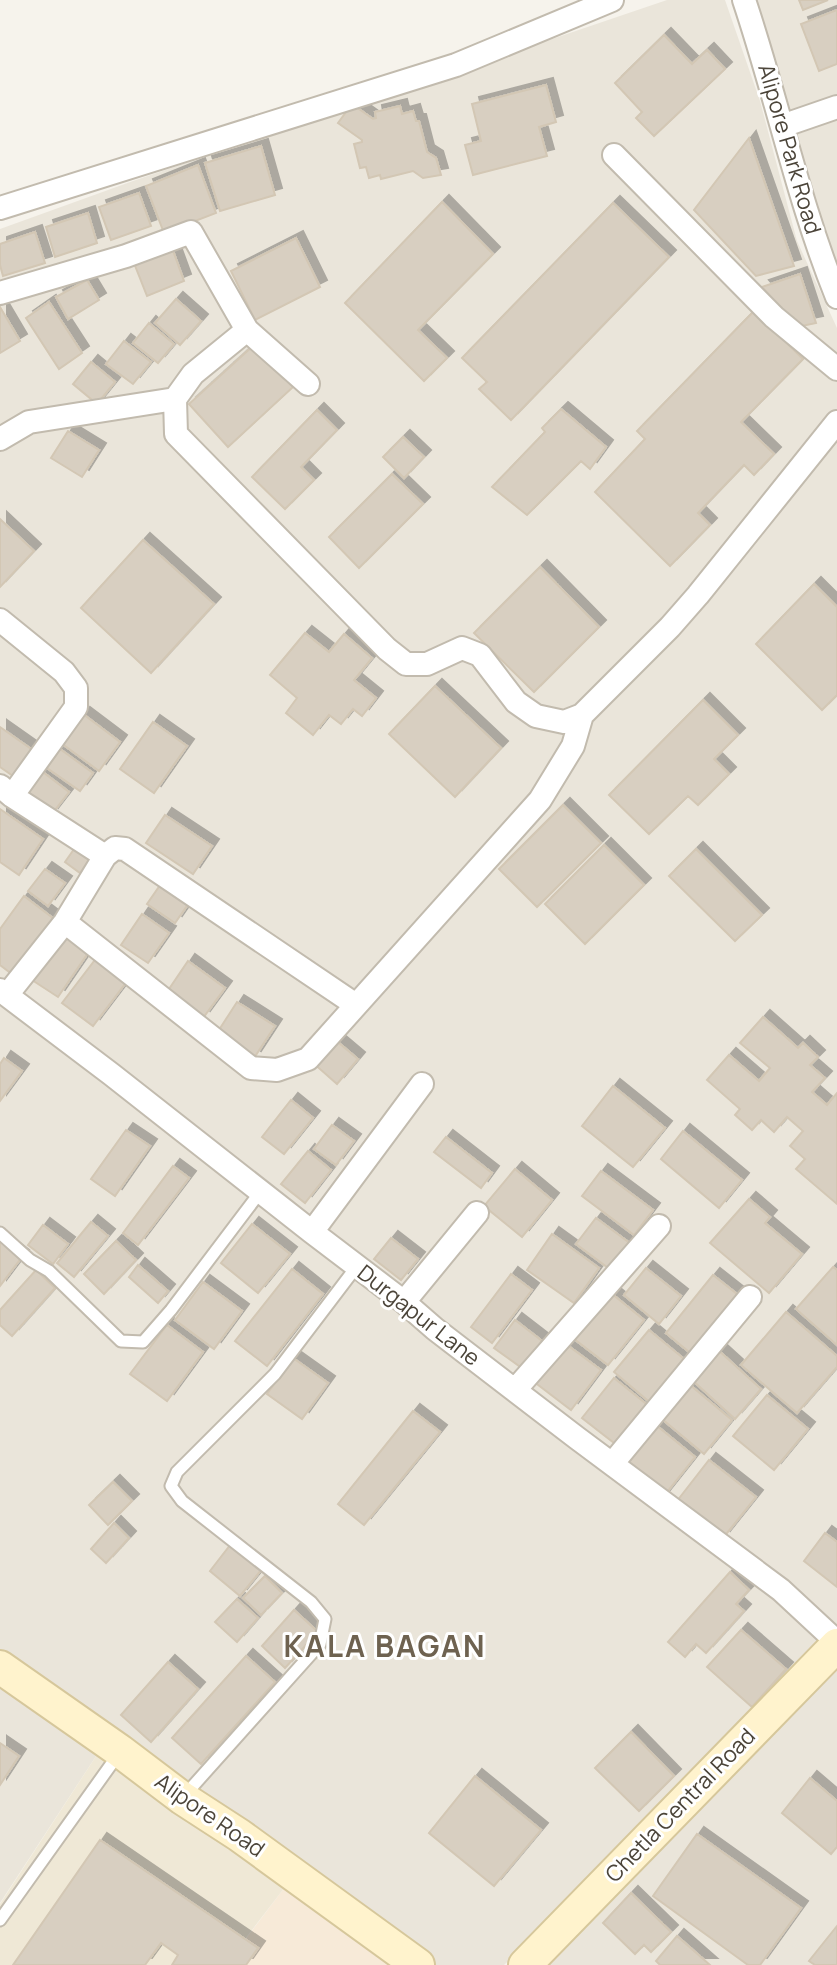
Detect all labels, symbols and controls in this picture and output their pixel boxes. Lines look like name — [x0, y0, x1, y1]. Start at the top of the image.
street label: Alipore Park Road — [751, 60, 829, 238]
street label: Durgapur Lane — [351, 1258, 487, 1373]
district label: KALA BAGAN — [283, 1625, 487, 1666]
street label: Chetla Central Road — [598, 1721, 762, 1889]
street label: Alipore Road — [149, 1766, 271, 1864]

